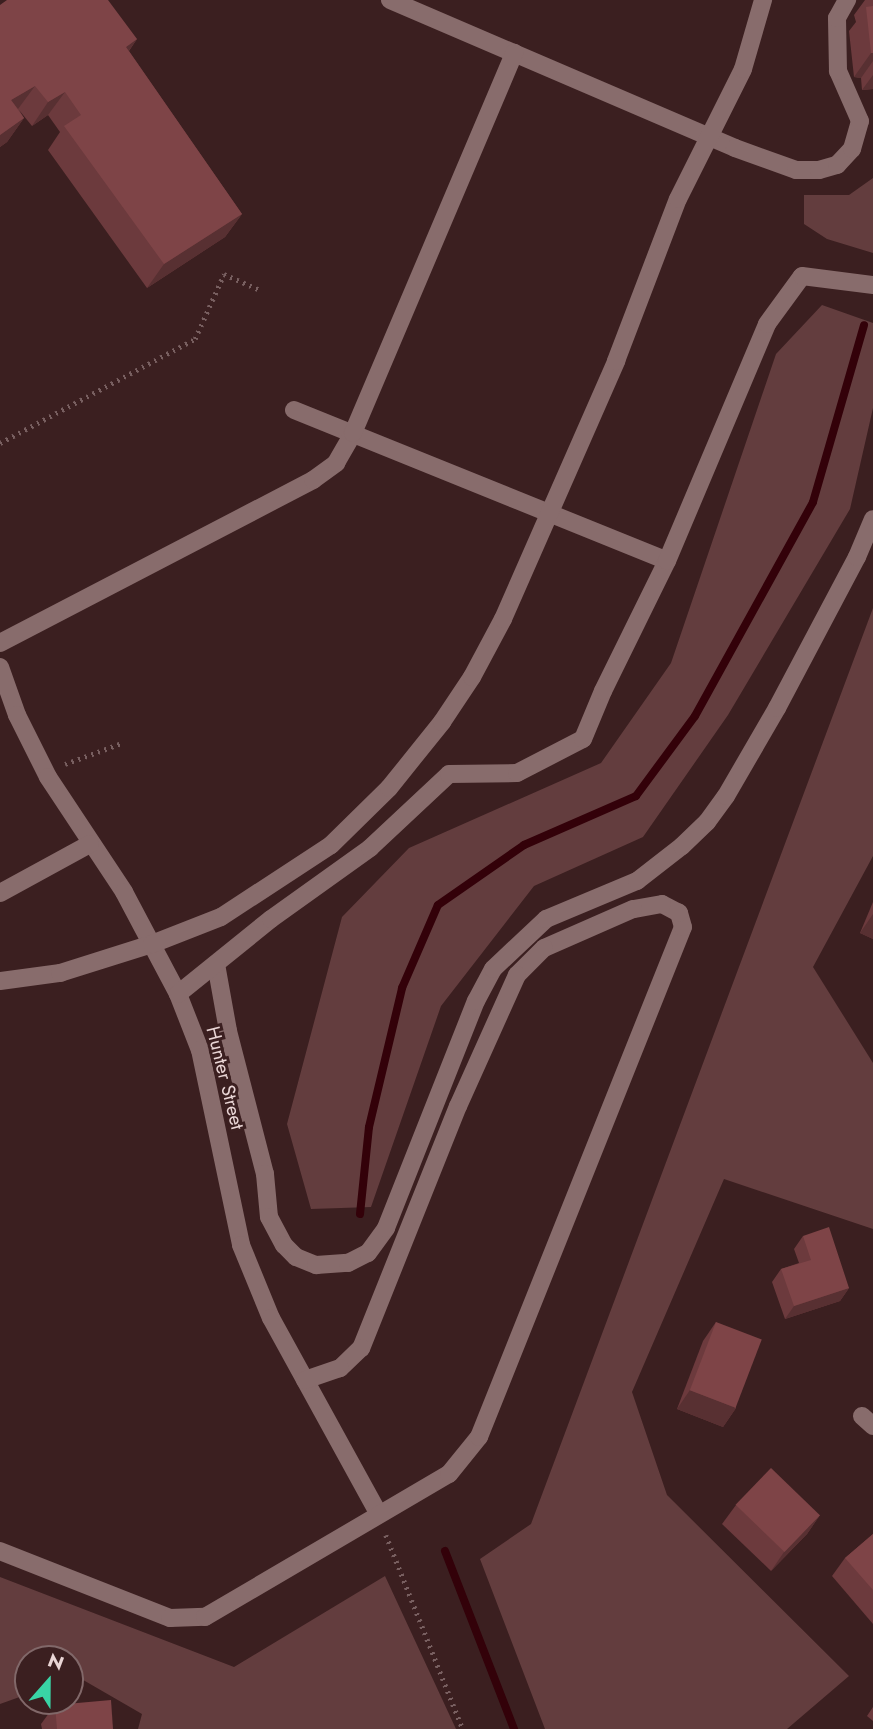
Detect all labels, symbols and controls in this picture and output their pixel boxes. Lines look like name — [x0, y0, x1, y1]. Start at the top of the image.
street label: Hunter Street — [201, 1024, 249, 1132]
north arrow — [14, 1645, 84, 1715]
text: N — [44, 1646, 68, 1677]

